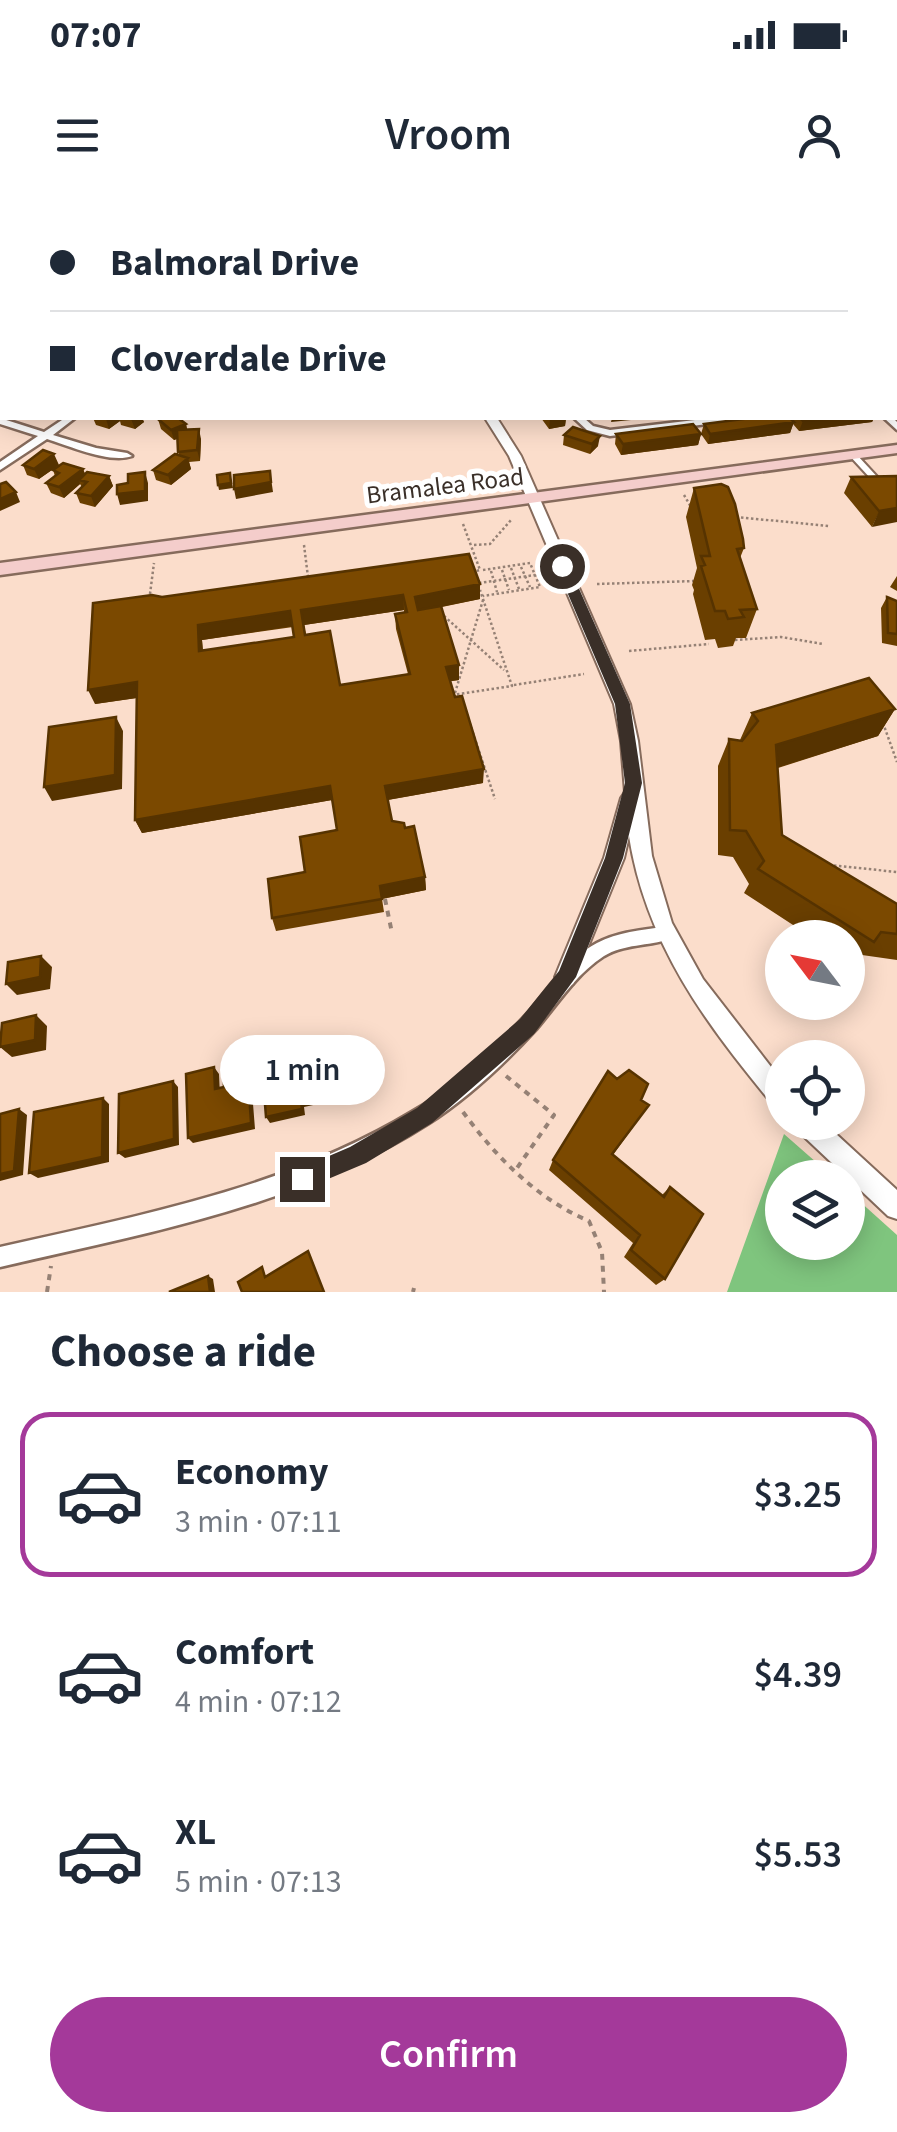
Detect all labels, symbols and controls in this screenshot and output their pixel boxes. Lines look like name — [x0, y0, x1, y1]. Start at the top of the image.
text: 07:07 — [50, 8, 142, 62]
text: Vroom — [385, 103, 512, 167]
icon: menu — [50, 108, 105, 163]
icon: person — [792, 108, 847, 163]
text: Balmoral Drive — [110, 236, 359, 290]
text: Cloverdale Drive — [110, 332, 387, 386]
street label: Bramalea Road — [364, 458, 526, 514]
route start — [540, 544, 585, 589]
north arrow — [765, 920, 865, 1020]
map controls — [765, 920, 865, 1260]
callout: 1 min — [220, 1034, 384, 1104]
button: locate — [765, 1040, 865, 1140]
text: 1 min — [264, 1047, 341, 1093]
route end — [280, 1157, 325, 1202]
button: layers — [765, 1160, 865, 1260]
text: Choose a ride — [50, 1320, 316, 1384]
text: Economy — [175, 1445, 328, 1499]
icon: car — [55, 1450, 145, 1540]
text: $3.25 — [754, 1468, 842, 1522]
text: 3 min · 07:11 — [175, 1499, 342, 1545]
text: Comfort — [175, 1625, 314, 1679]
icon: car — [55, 1630, 145, 1720]
text: $4.39 — [754, 1648, 842, 1702]
text: 4 min · 07:12 — [175, 1679, 342, 1725]
text: XL — [175, 1805, 216, 1859]
icon: car — [55, 1810, 145, 1900]
text: $5.53 — [754, 1828, 842, 1882]
text: 5 min · 07:13 — [175, 1859, 342, 1905]
button: Confirm — [50, 1997, 847, 2112]

